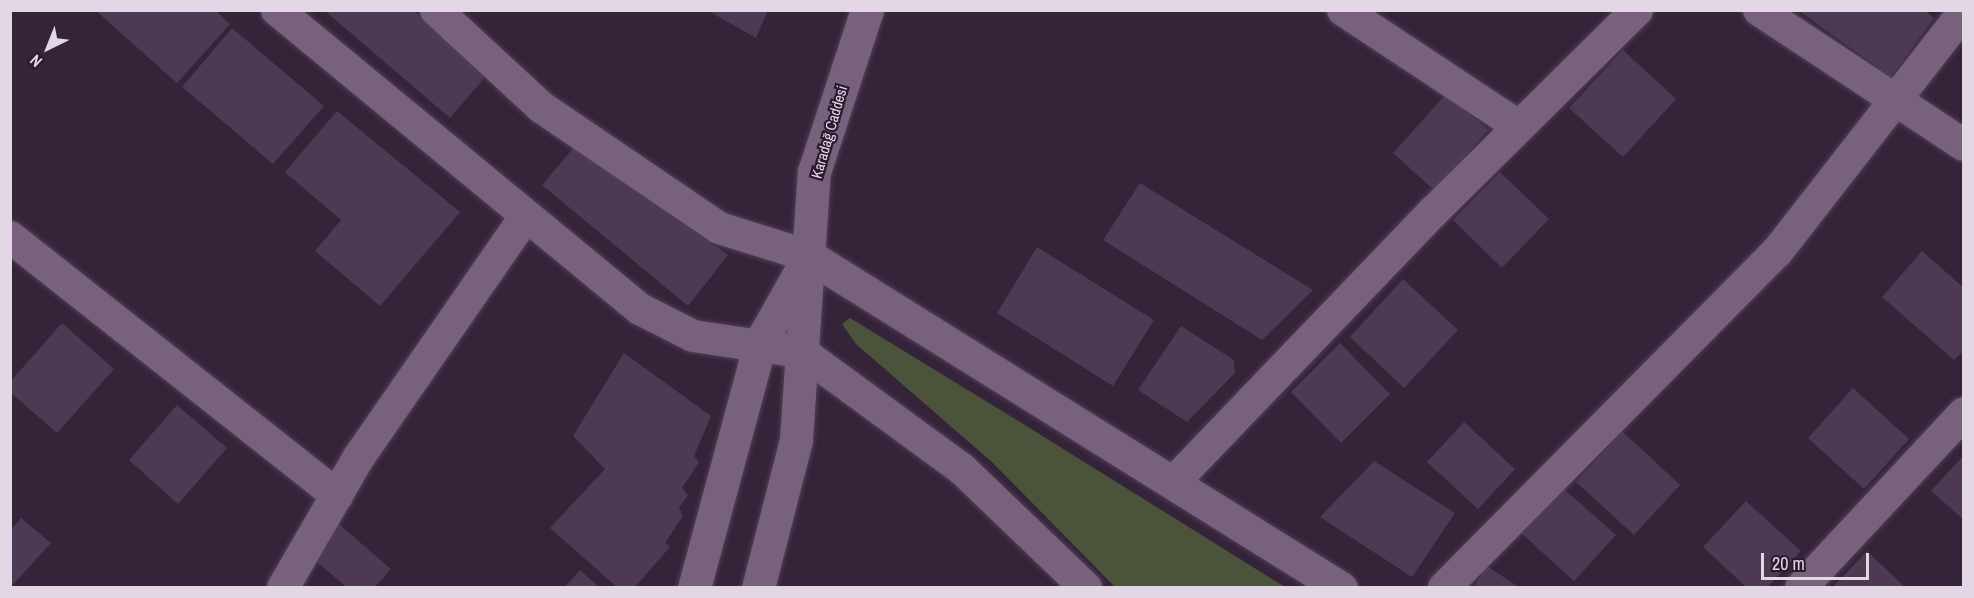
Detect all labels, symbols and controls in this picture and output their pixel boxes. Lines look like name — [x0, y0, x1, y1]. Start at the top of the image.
north arrow — [18, 18, 78, 78]
text: N — [25, 50, 47, 72]
street label: Karadağ Caddesi — [807, 84, 851, 180]
scale bar — [1764, 541, 1872, 579]
text: 20 m — [1772, 551, 1805, 576]

